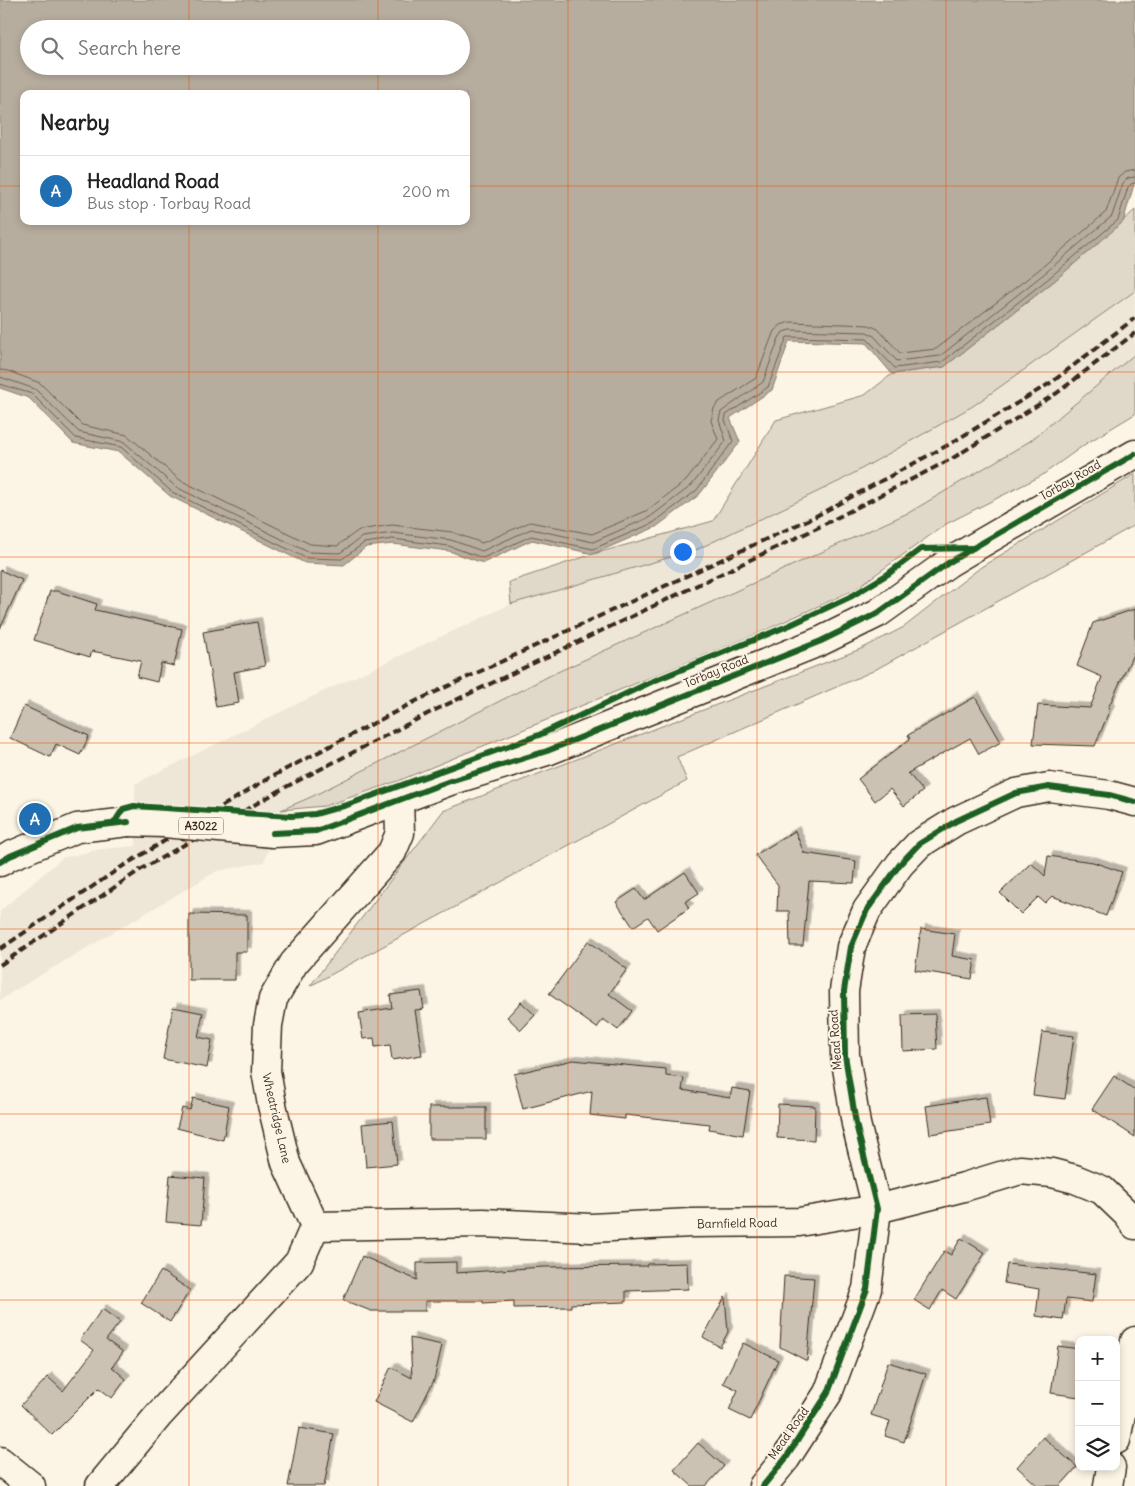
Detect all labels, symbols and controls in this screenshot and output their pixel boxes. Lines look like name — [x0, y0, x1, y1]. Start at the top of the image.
search box — [20, 20, 470, 75]
icon: search — [38, 34, 66, 62]
text: Search here — [78, 36, 181, 60]
text: Nearby — [40, 109, 110, 136]
text: Headland Road — [87, 169, 219, 193]
text: A — [51, 181, 61, 201]
text: 200 m — [402, 181, 450, 201]
text: Bus stop · Torbay Road — [87, 193, 251, 213]
street label: Torbay Road — [1037, 456, 1103, 504]
your location — [670, 539, 696, 565]
street label: Torbay Road — [681, 651, 751, 691]
pin: A — [19, 800, 51, 838]
road number: A3022 — [178, 818, 224, 834]
street label: Mead Road — [825, 1009, 845, 1071]
street label: Wheatridge Lane — [259, 1071, 295, 1165]
street label: Barnfield Road — [697, 1215, 777, 1231]
map controls — [1075, 1336, 1120, 1471]
button: + — [1075, 1336, 1120, 1381]
button: − — [1075, 1381, 1120, 1426]
street label: Mead Road — [764, 1404, 812, 1462]
button: layers — [1075, 1426, 1120, 1471]

